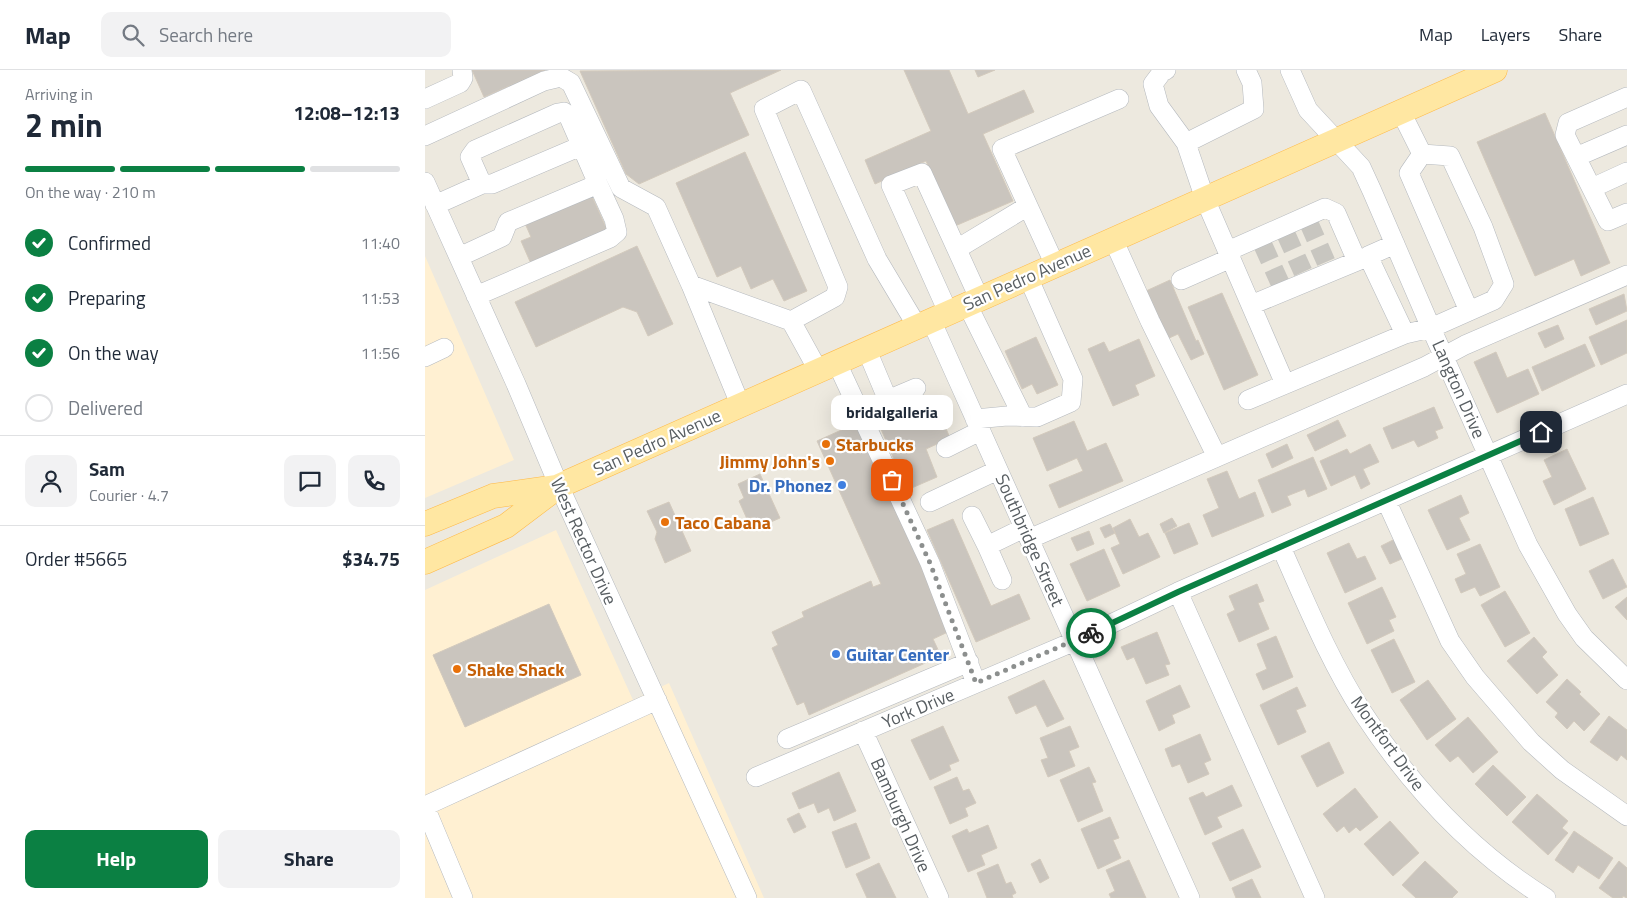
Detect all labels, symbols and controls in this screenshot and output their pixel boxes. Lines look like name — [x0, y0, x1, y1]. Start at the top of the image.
search box — [101, 12, 451, 57]
text: Map — [25, 17, 71, 53]
text: Search here — [159, 20, 253, 49]
icon: search — [119, 21, 147, 49]
text: Map — [1419, 21, 1453, 48]
text: Layers — [1481, 21, 1530, 48]
text: Share — [1558, 21, 1602, 48]
text: Arriving in — [25, 82, 93, 106]
text: 12:08–12:13 — [293, 98, 400, 127]
text: 2 min — [25, 101, 103, 149]
text: On the way · 210 m — [25, 180, 156, 204]
text: Confirmed — [68, 228, 151, 257]
icon: check — [25, 229, 53, 257]
text: 11:40 — [361, 231, 400, 255]
street label: San Pedro Avenue — [959, 237, 1095, 317]
text: Preparing — [68, 283, 145, 312]
icon: check — [25, 284, 53, 312]
text: 11:53 — [361, 286, 400, 310]
street label: Langton Drive — [1425, 335, 1493, 443]
text: On the way — [68, 338, 159, 367]
icon: check — [25, 339, 53, 367]
text: 11:56 — [361, 341, 400, 365]
text: Delivered — [68, 393, 143, 422]
callout: bridalgalleria — [831, 395, 953, 430]
text: bridalgalleria — [846, 400, 938, 424]
street label: San Pedro Avenue — [589, 402, 725, 482]
pin — [1520, 411, 1562, 453]
icon: home — [1527, 418, 1555, 446]
place label: Starbucks — [836, 431, 914, 458]
marker: Starbucks — [820, 438, 832, 450]
place label: Jimmy John's — [719, 448, 820, 475]
text: Sam — [89, 454, 125, 483]
button: person — [25, 455, 77, 507]
button: chat — [284, 455, 336, 507]
button: phone — [348, 455, 400, 507]
marker: Jimmy John's — [824, 455, 836, 467]
pin — [871, 459, 913, 501]
icon: bag — [878, 466, 906, 494]
street label: Southbridge Street — [989, 469, 1072, 611]
place label: Dr. Phonez — [749, 472, 832, 499]
street label: West Rector Drive — [544, 473, 624, 609]
marker: Dr. Phonez — [836, 479, 848, 491]
text: Courier · 4.7 — [89, 483, 169, 507]
place label: Taco Cabana — [675, 509, 771, 536]
marker: Taco Cabana — [659, 516, 671, 528]
text: Order #5665 — [25, 544, 127, 573]
text: $34.75 — [342, 544, 400, 573]
courier — [1066, 608, 1116, 658]
icon: bike — [1077, 619, 1105, 647]
place label: Guitar Center — [846, 641, 949, 668]
marker: Guitar Center — [830, 648, 842, 660]
place label: Shake Shack — [467, 656, 565, 683]
marker: Shake Shack — [451, 663, 463, 675]
street label: York Drive — [878, 681, 958, 735]
street label: Montfort Drive — [1344, 690, 1432, 796]
street label: Bamburgh Drive — [864, 754, 938, 876]
button: Help — [25, 830, 208, 888]
button: Share — [218, 830, 400, 888]

